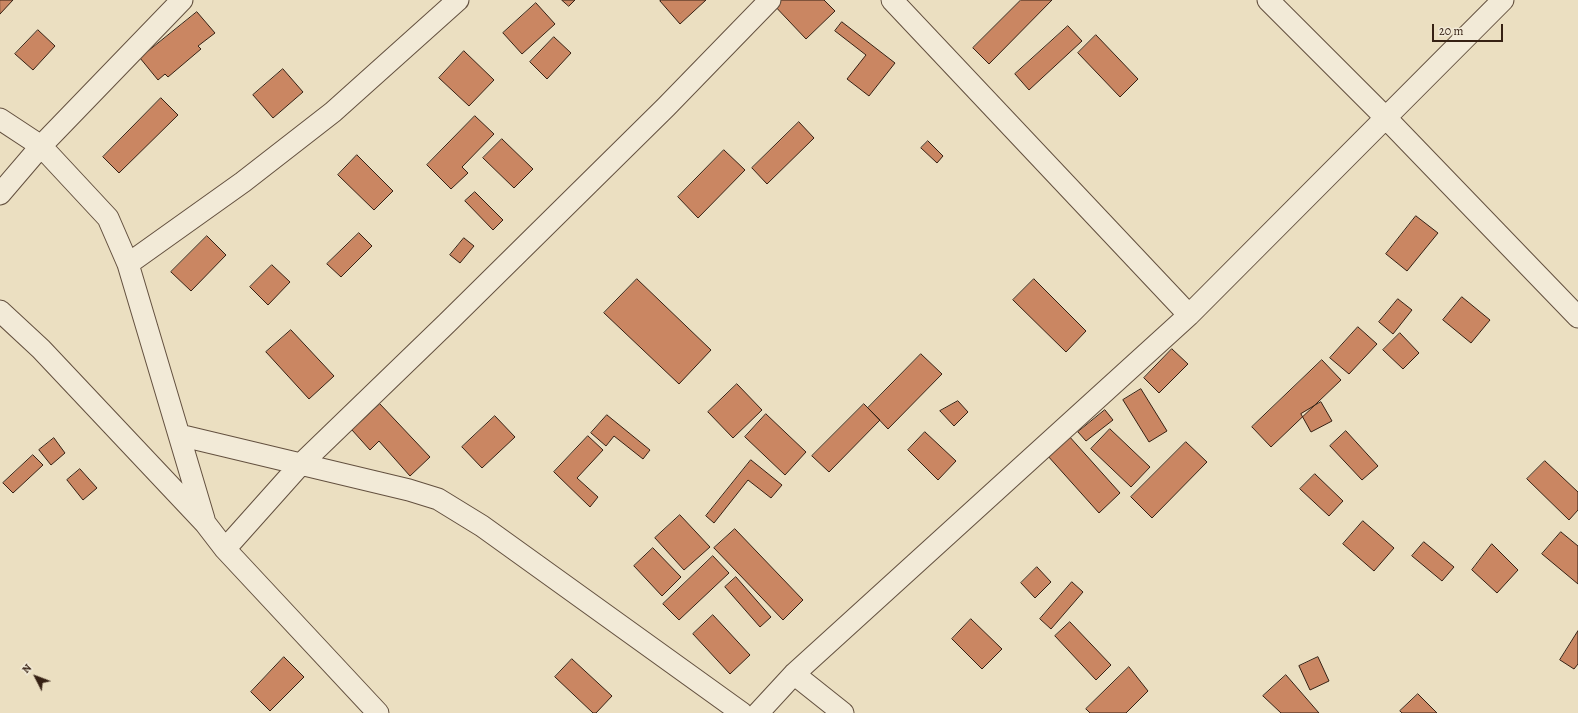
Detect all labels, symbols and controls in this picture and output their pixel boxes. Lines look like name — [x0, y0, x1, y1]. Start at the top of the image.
scale bar — [1434, 16, 1505, 42]
text: 20 m — [1439, 23, 1463, 39]
north arrow — [16, 657, 56, 697]
text: N — [18, 661, 35, 677]

